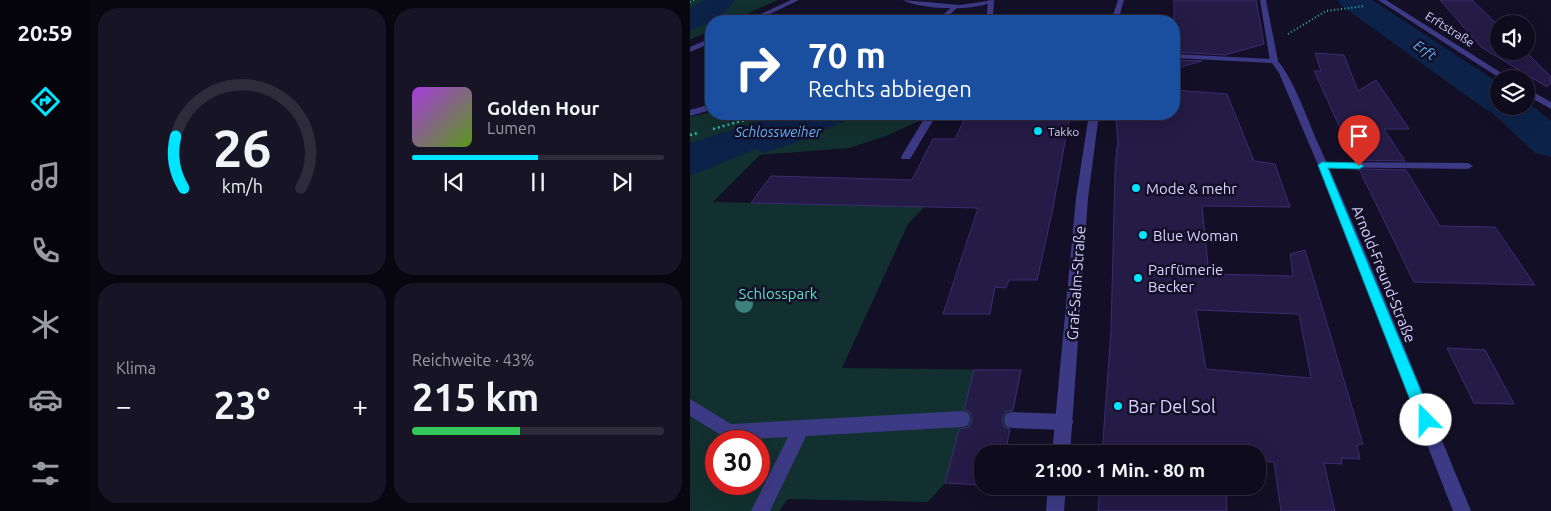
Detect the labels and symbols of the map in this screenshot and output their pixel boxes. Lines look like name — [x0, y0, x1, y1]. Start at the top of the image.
street label: Erftstraße — [1423, 8, 1477, 50]
water label: Erft — [1411, 36, 1439, 64]
pin — [1338, 115, 1380, 166]
water label: Schlossweiher — [734, 124, 822, 140]
marker: Takko — [1032, 125, 1044, 137]
place label: Takko — [1048, 125, 1079, 138]
place label: Mode & mehr — [1146, 180, 1237, 197]
marker: Mode & mehr — [1130, 182, 1142, 194]
street label: Arnold-Freund-Straße — [1349, 203, 1419, 345]
street label: Graf-Salm-Straße — [1064, 225, 1088, 341]
place label: Blue Woman — [1153, 227, 1238, 244]
marker: Blue Woman — [1137, 229, 1149, 241]
place label: Parfümerie Becker — [1148, 261, 1223, 295]
marker: Parfümerie Becker — [1132, 272, 1144, 284]
park label: Schlosspark — [739, 285, 818, 302]
position arrow — [1399, 393, 1451, 445]
place label: Bar Del Sol — [1128, 396, 1216, 416]
marker: Bar Del Sol — [1112, 400, 1124, 412]
speed limit sign: 30 — [705, 430, 770, 495]

